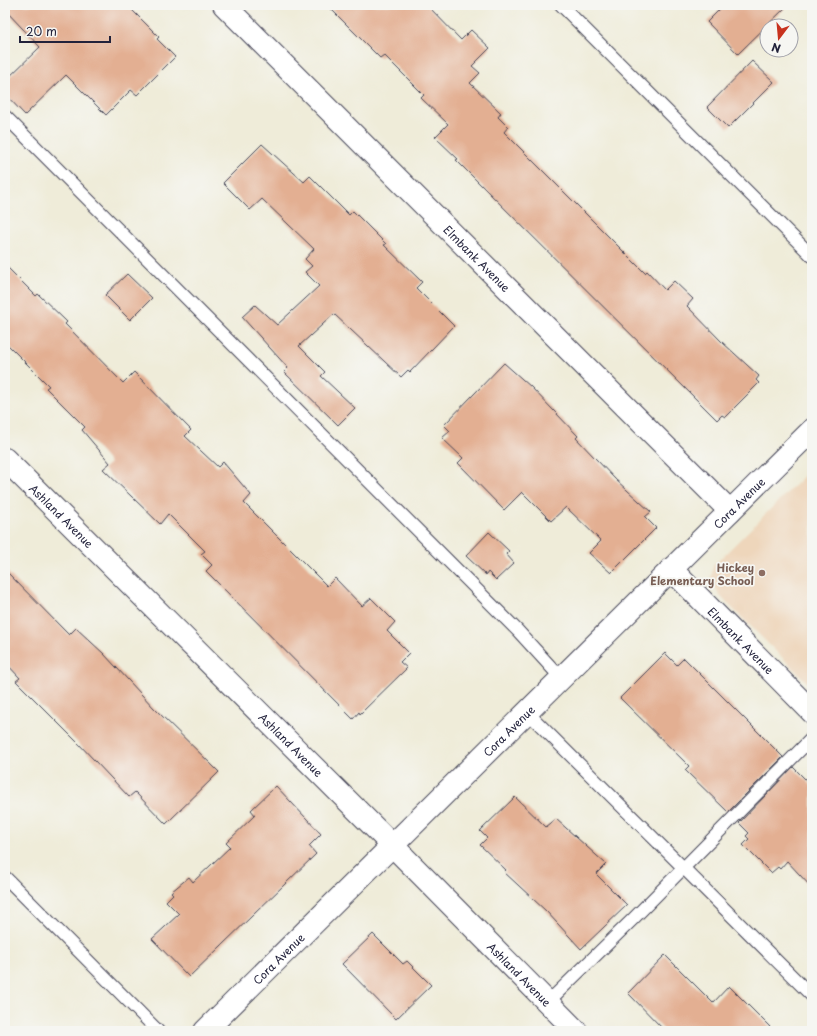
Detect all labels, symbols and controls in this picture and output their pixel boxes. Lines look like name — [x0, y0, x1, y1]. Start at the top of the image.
scale bar — [20, 18, 110, 44]
north arrow — [759, 18, 799, 58]
text: 20 m — [26, 22, 57, 40]
text: N — [769, 39, 783, 57]
street label: Elmbank Avenue — [440, 221, 514, 295]
street label: Cora Avenue — [709, 473, 768, 532]
street label: Ashland Avenue — [26, 480, 98, 551]
place label: Hickey Elementary School — [650, 559, 754, 589]
marker: Hickey Elementary School — [757, 568, 767, 578]
street label: Elmbank Avenue — [704, 603, 778, 678]
street label: Cora Avenue — [479, 701, 538, 760]
street label: Ashland Avenue — [255, 708, 327, 780]
street label: Cora Avenue — [248, 929, 308, 988]
street label: Ashland Avenue — [484, 938, 555, 1010]

